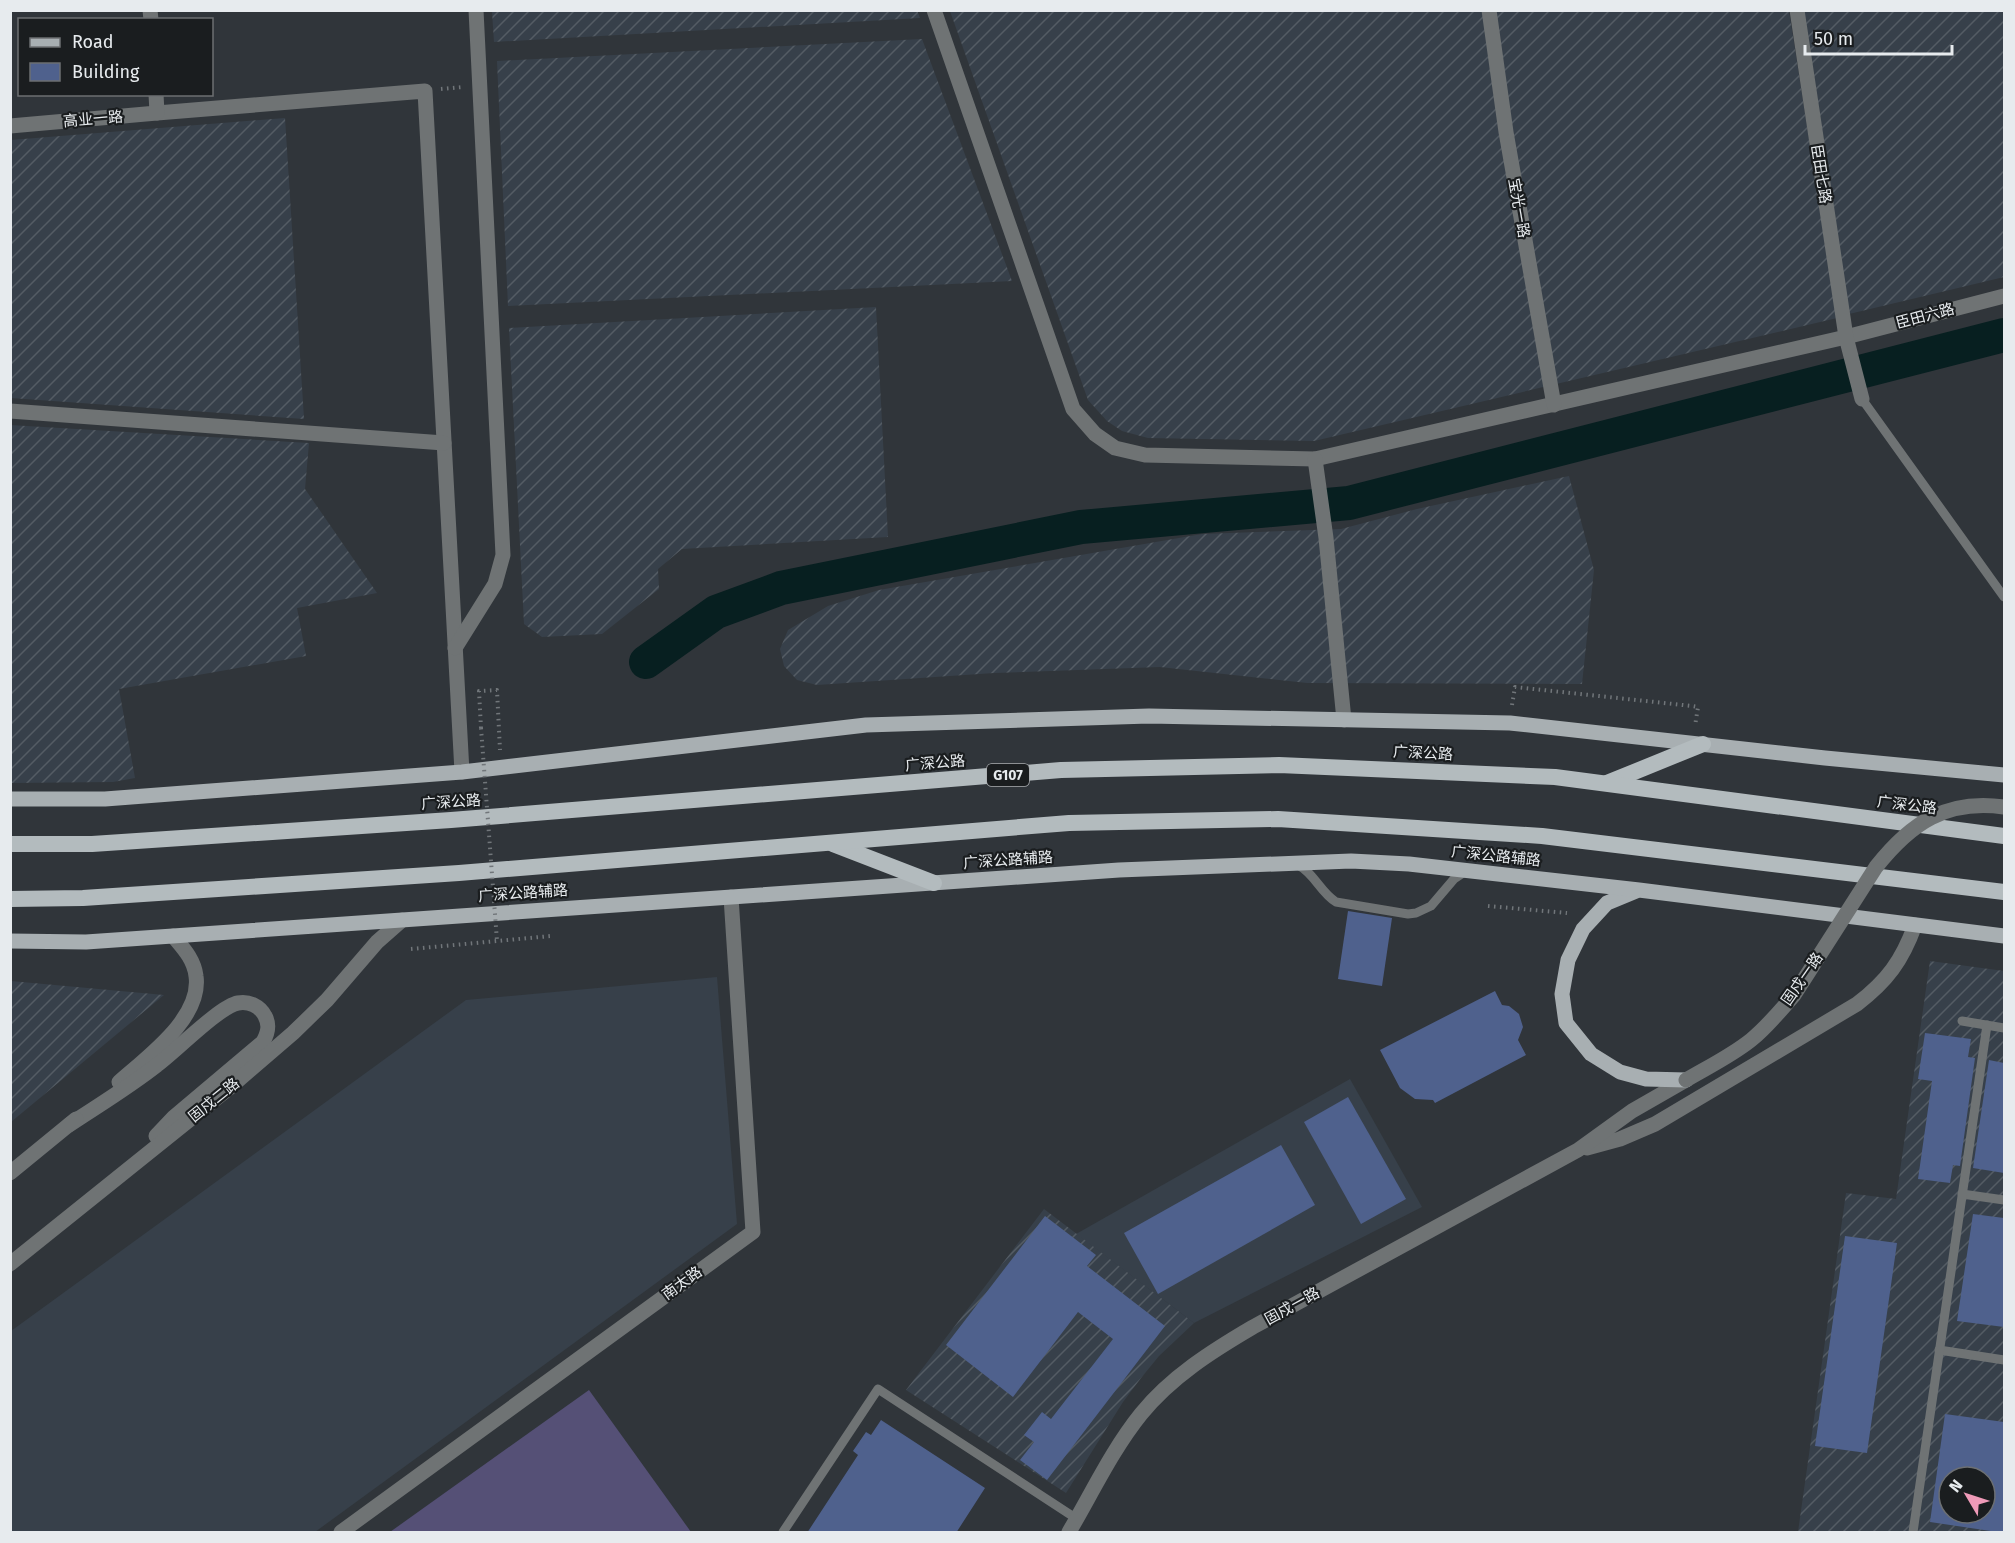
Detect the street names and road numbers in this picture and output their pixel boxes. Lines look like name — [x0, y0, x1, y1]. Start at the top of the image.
street label: 高业一路 — [62, 107, 124, 131]
street label: 臣田七路 — [1807, 143, 1835, 205]
street label: 宝光一路 — [1505, 177, 1533, 239]
street label: 臣田六路 — [1894, 300, 1956, 332]
street label: 广深公路 — [1393, 742, 1453, 764]
street label: 广深公路 — [904, 751, 966, 775]
road number: G107 — [987, 764, 1029, 786]
street label: 广深公路 — [420, 791, 482, 813]
street label: 广深公路 — [1876, 792, 1938, 818]
street label: 广深公路辅路 — [1450, 842, 1542, 870]
street label: 广深公路辅路 — [962, 848, 1054, 872]
street label: 广深公路辅路 — [477, 881, 569, 905]
street label: 固戍一路 — [1777, 949, 1827, 1009]
street label: 固戍二路 — [185, 1074, 243, 1126]
street label: 南太路 — [659, 1262, 705, 1304]
street label: 固戍一路 — [1261, 1284, 1323, 1328]

